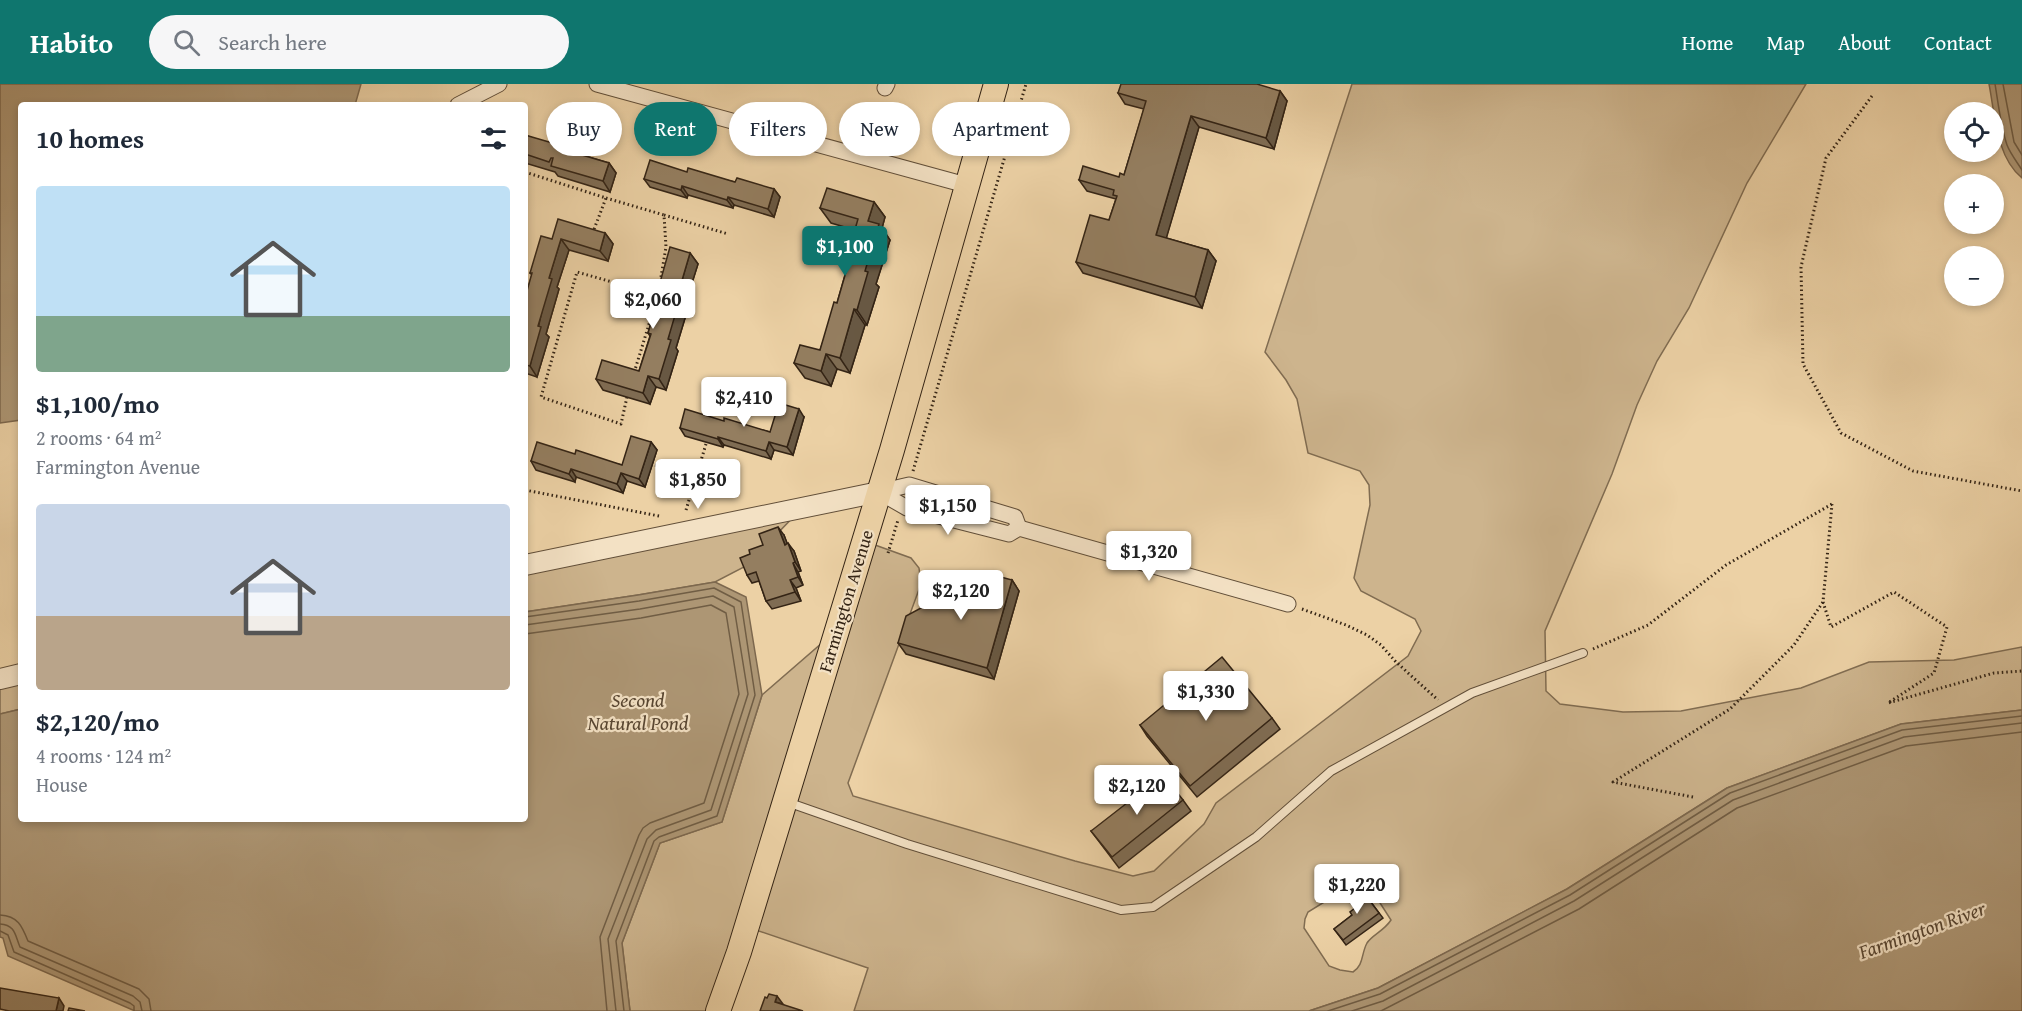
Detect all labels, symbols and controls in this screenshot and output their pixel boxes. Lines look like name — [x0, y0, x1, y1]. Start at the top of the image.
search box — [149, 15, 569, 69]
text: Habito — [30, 22, 113, 63]
icon: search — [170, 26, 203, 59]
text: Search here — [218, 26, 327, 58]
text: Home — [1682, 27, 1733, 58]
text: Map — [1766, 27, 1805, 58]
text: About — [1838, 27, 1891, 58]
text: Contact — [1924, 27, 1992, 58]
chip: Buy — [546, 102, 622, 156]
chip: Rent — [634, 102, 717, 156]
chip: Filters — [729, 102, 827, 156]
chip: New — [839, 102, 920, 156]
chip: Apartment — [932, 102, 1070, 156]
map controls — [1944, 102, 2004, 306]
button: locate — [1944, 102, 2004, 162]
text: 10 homes — [36, 119, 144, 158]
icon: filters — [477, 122, 510, 155]
button: + — [1944, 174, 2004, 234]
icon: home — [219, 225, 327, 333]
pin: $1,100 — [796, 226, 894, 277]
text: $1,100 — [816, 231, 874, 260]
button: − — [1944, 246, 2004, 306]
pin: $2,060 — [604, 279, 702, 330]
text: $2,060 — [624, 284, 682, 313]
pin: $2,410 — [695, 377, 793, 428]
text: $2,410 — [715, 382, 773, 411]
text: $1,100/mo — [36, 384, 159, 423]
text: 2 rooms · 64 m² — [36, 423, 162, 452]
text: Farmington Avenue — [36, 452, 200, 481]
pin: $1,850 — [649, 459, 747, 510]
text: $1,850 — [669, 464, 727, 493]
pin: $1,150 — [899, 485, 997, 536]
text: $1,150 — [919, 490, 977, 519]
street label: Farmington Avenue — [811, 526, 880, 675]
pin: $1,320 — [1100, 531, 1198, 582]
text: $1,320 — [1120, 536, 1178, 565]
icon: home — [219, 543, 327, 651]
pin: $2,120 — [912, 570, 1010, 621]
text: $2,120 — [932, 575, 990, 604]
pin: $1,330 — [1157, 671, 1255, 722]
text: $1,330 — [1177, 676, 1235, 705]
water label: Second Natural Pond — [586, 685, 689, 737]
text: $2,120/mo — [36, 702, 159, 741]
text: 4 rooms · 124 m² — [36, 741, 171, 770]
pin: $2,120 — [1088, 765, 1186, 816]
text: House — [36, 770, 88, 799]
text: $2,120 — [1108, 770, 1166, 799]
pin: $1,220 — [1308, 864, 1406, 915]
text: $1,220 — [1328, 869, 1386, 898]
water label: Farmington River — [1853, 893, 1990, 966]

